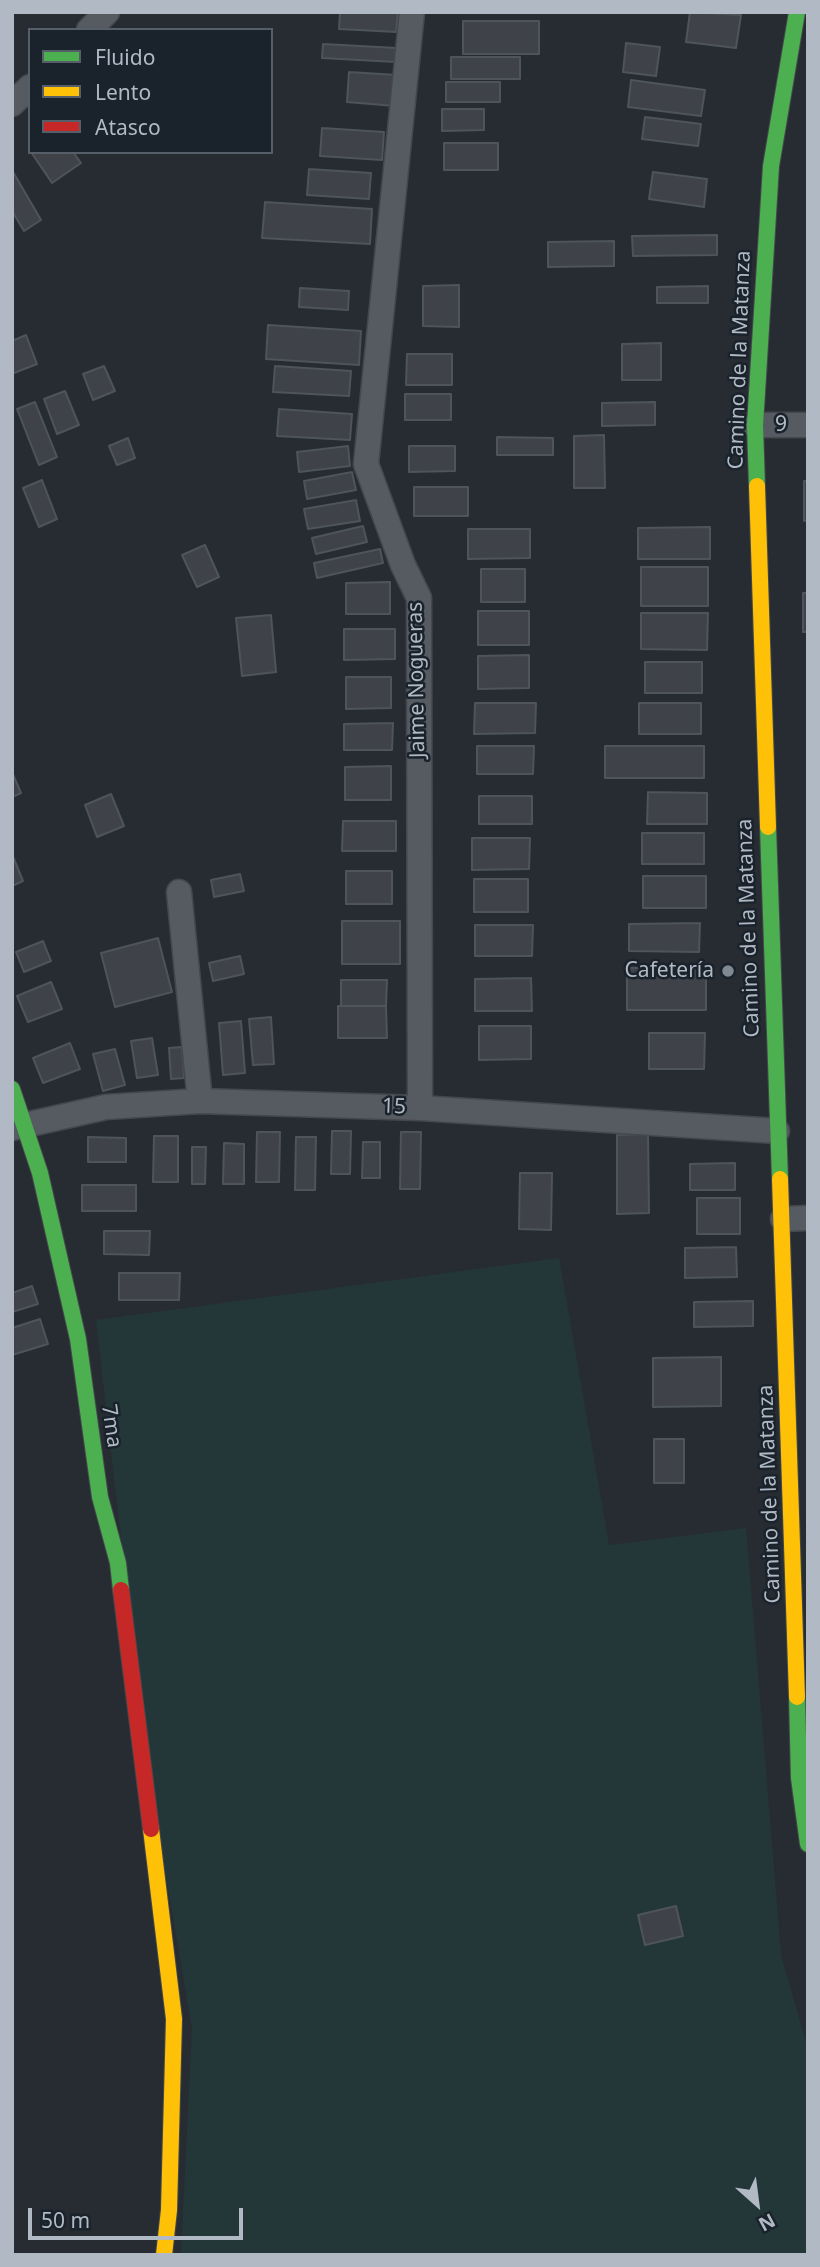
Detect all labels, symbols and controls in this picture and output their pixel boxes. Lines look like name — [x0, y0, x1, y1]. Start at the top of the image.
legend — [28, 28, 273, 154]
text: Fluido — [95, 43, 155, 71]
text: Lento — [95, 78, 151, 106]
text: Atasco — [95, 113, 161, 141]
street label: Camino de la Matanza — [724, 250, 756, 470]
street label: 9 — [775, 412, 787, 438]
street label: Jaime Nogueras — [403, 602, 431, 758]
street label: Camino de la Matanza — [733, 818, 765, 1038]
place label: Cafetería — [625, 958, 714, 984]
marker: Cafetería — [720, 963, 736, 979]
street label: 15 — [382, 1094, 406, 1120]
street label: Camino de la Matanza — [754, 1384, 786, 1604]
street label: 7ma — [96, 1403, 126, 1449]
north arrow — [722, 2169, 792, 2239]
scale bar — [32, 2194, 247, 2238]
text: 50 m — [41, 2206, 90, 2234]
text: N — [754, 2207, 780, 2238]

